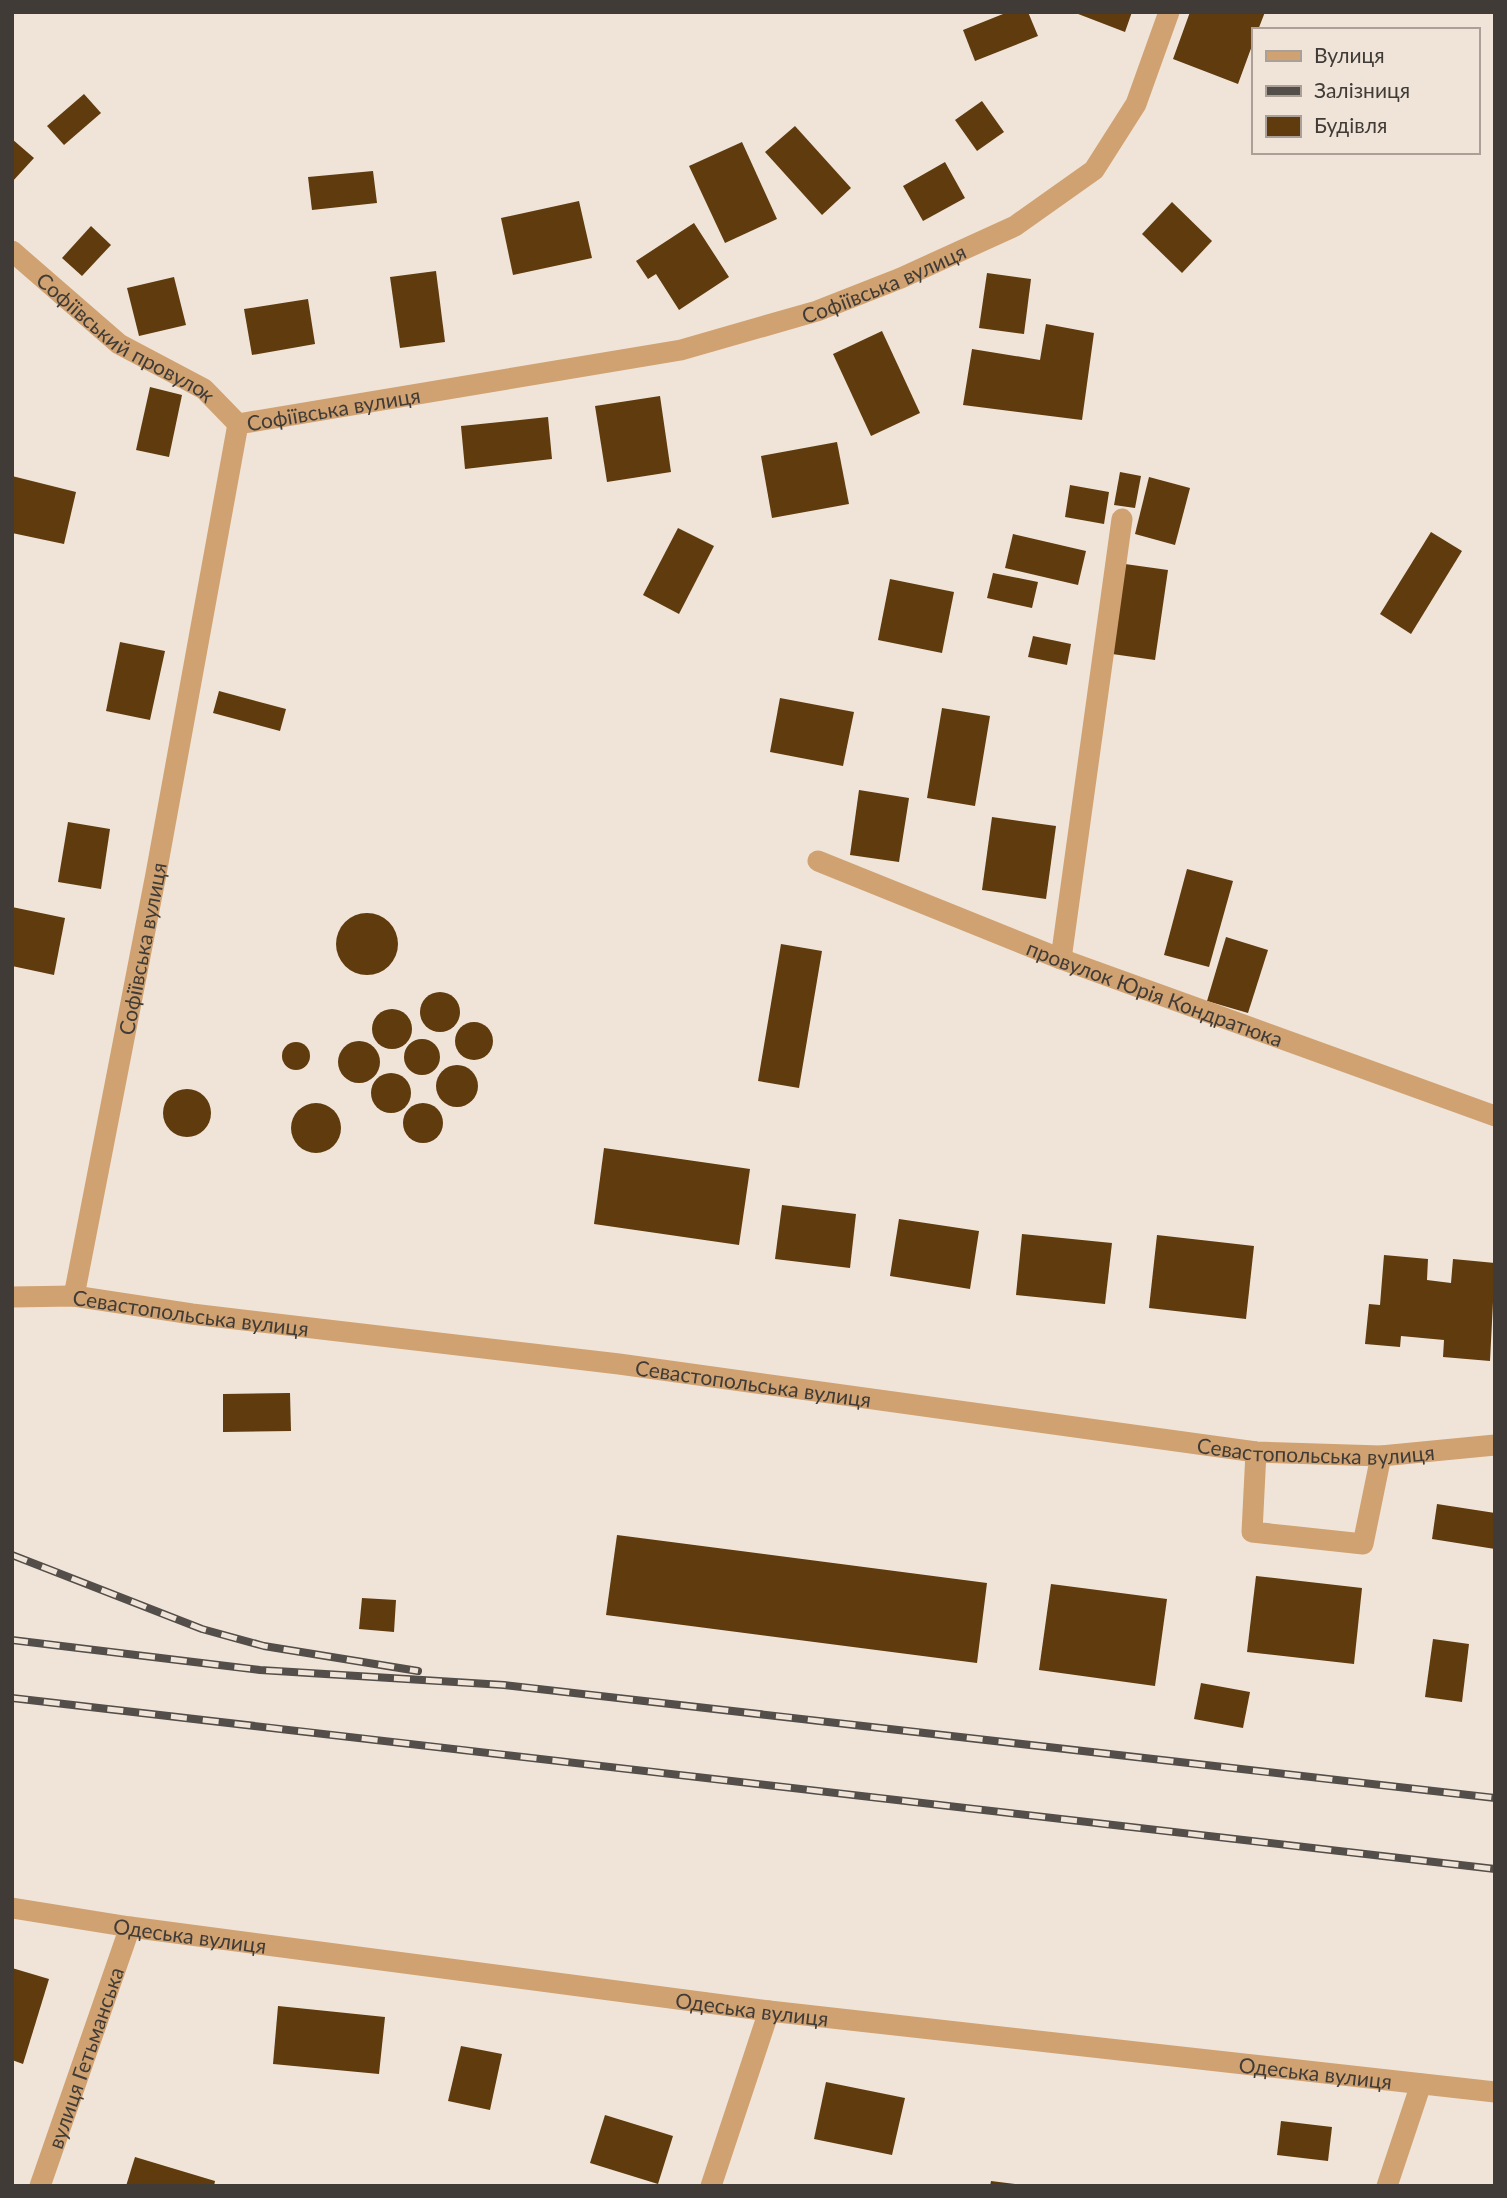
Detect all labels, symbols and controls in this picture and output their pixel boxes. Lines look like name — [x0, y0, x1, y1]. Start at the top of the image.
legend — [1252, 28, 1479, 154]
text: Вулиця — [1314, 42, 1385, 67]
text: Залізниця — [1314, 77, 1410, 102]
text: Будівля — [1314, 112, 1387, 137]
street label: Софіївська вулиця — [798, 238, 969, 327]
street label: Софіївський провулок — [32, 266, 222, 407]
street label: Софіївська вулиця — [245, 381, 422, 435]
street label: Софіївська вулиця — [113, 860, 170, 1037]
street label: провулок Юрія Кондратюка — [1024, 934, 1287, 1051]
street label: Севастопольська вулиця — [71, 1283, 310, 1340]
street label: Севастопольська вулиця — [634, 1354, 873, 1411]
street label: Севастопольська вулиця — [1196, 1431, 1436, 1469]
street label: Одеська вулиця — [112, 1912, 268, 1957]
street label: вулиця Гетьманська — [42, 1963, 128, 2152]
street label: Одеська вулиця — [674, 1986, 830, 2030]
street label: Одеська вулиця — [1238, 2051, 1394, 2093]

